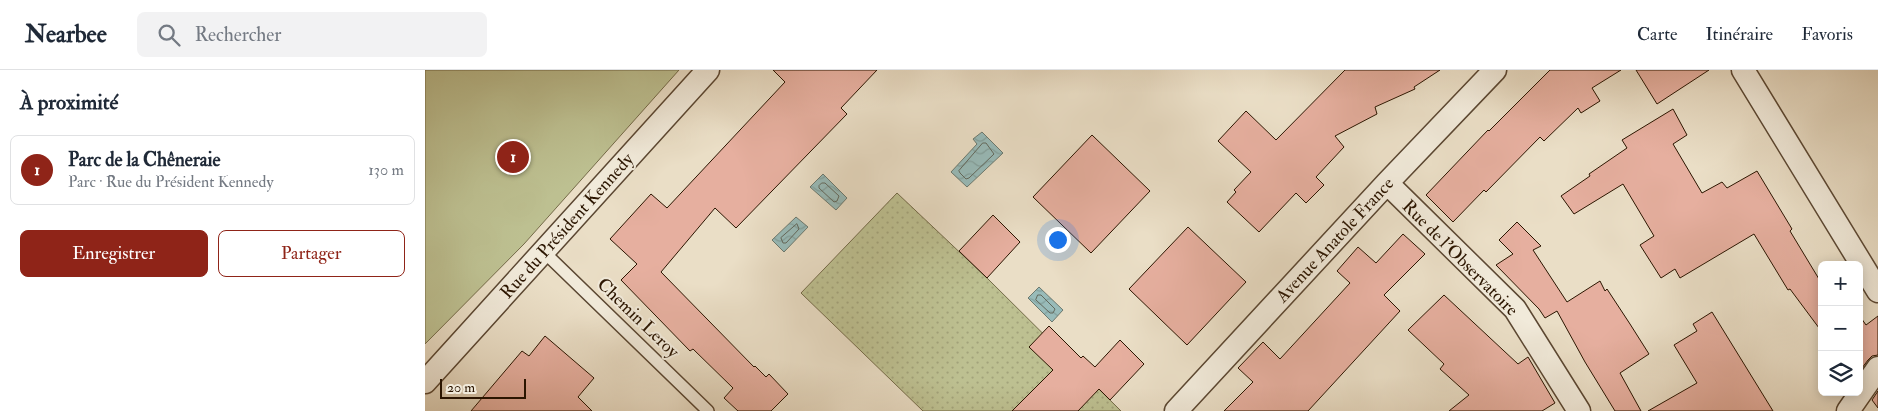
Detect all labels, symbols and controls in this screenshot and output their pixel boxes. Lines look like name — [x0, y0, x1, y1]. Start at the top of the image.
search box — [137, 12, 487, 57]
text: Nearbee — [25, 19, 107, 50]
icon: search — [155, 21, 183, 49]
text: Rechercher — [195, 23, 281, 47]
text: Carte — [1637, 23, 1678, 46]
text: Itinéraire — [1706, 23, 1773, 46]
text: Favoris — [1801, 23, 1853, 46]
text: À proximité — [20, 89, 118, 116]
pin: 1 — [497, 138, 529, 176]
street label: Rue du Président Kennedy — [495, 147, 639, 304]
text: Parc de la Chêneraie — [68, 148, 220, 172]
text: 1 — [34, 160, 40, 180]
text: 130 m — [368, 160, 404, 180]
text: Parc · Rue du Président Kennedy — [68, 172, 273, 192]
street label: Avenue Anatole France — [1270, 172, 1399, 308]
street label: Rue de l'Observatoire — [1397, 195, 1523, 321]
your location — [1045, 227, 1071, 253]
button: Enregistrer — [20, 230, 208, 277]
button: Partager — [218, 230, 405, 277]
map controls — [1818, 261, 1863, 396]
button: + — [1818, 261, 1863, 306]
street label: Chemin Leroy — [592, 273, 685, 364]
button: − — [1818, 306, 1863, 351]
button: layers — [1818, 351, 1863, 396]
scale bar — [440, 376, 526, 399]
text: 20 m — [447, 379, 475, 396]

